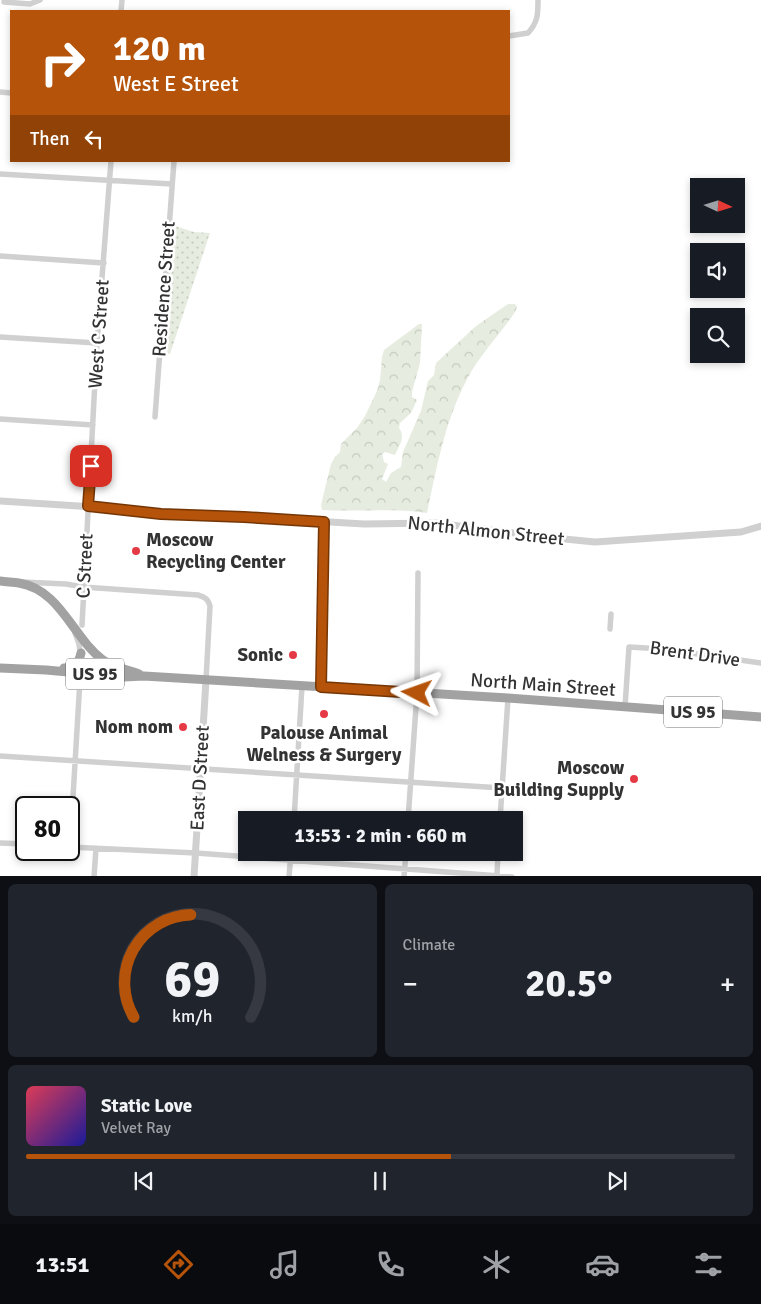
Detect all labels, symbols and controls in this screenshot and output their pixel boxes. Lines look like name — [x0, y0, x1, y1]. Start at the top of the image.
text: 120 m — [113, 27, 206, 70]
icon: right — [30, 30, 95, 95]
text: West E Street — [113, 70, 239, 97]
icon: left — [80, 125, 108, 153]
text: Then — [30, 127, 70, 151]
north arrow — [690, 178, 745, 232]
map controls — [690, 178, 745, 363]
street label: Residence Street — [147, 220, 181, 358]
button: sound — [690, 243, 745, 298]
street label: West C Street — [83, 278, 115, 389]
button: search — [690, 308, 745, 363]
pin — [70, 445, 112, 487]
icon: arrive — [77, 452, 105, 480]
street label: North Almon Street — [406, 511, 566, 551]
place label: Moscow Recycling Center — [146, 528, 286, 574]
street label: C Street — [71, 532, 99, 599]
marker: Moscow Recycling Center — [130, 545, 142, 557]
street label: Brent Drive — [648, 636, 742, 672]
place label: Sonic — [237, 643, 283, 667]
marker: Sonic — [287, 649, 299, 661]
road number: US 95 — [66, 659, 124, 690]
position arrow — [390, 666, 442, 718]
street label: North Main Street — [470, 668, 617, 702]
road number: US 95 — [664, 696, 722, 728]
marker: Palouse Animal Welness & Surgery — [318, 708, 330, 720]
place label: Nom nom — [95, 715, 173, 739]
marker: Nom nom — [177, 721, 189, 733]
place label: Palouse Animal Welness & Surgery — [247, 721, 402, 767]
street label: East D Street — [185, 724, 215, 831]
place label: Moscow Building Supply — [493, 756, 625, 802]
marker: Moscow Building Supply — [628, 773, 640, 785]
speed limit sign: 80 — [15, 796, 80, 861]
text: 13:53 · 2 min · 660 m — [294, 824, 467, 848]
text: Climate — [403, 935, 455, 955]
text: 69 — [164, 947, 220, 1011]
text: 20.5° — [525, 960, 613, 1007]
text: − — [403, 967, 418, 1001]
text: + — [720, 967, 735, 1001]
text: km/h — [172, 1005, 212, 1027]
text: Static Love — [101, 1094, 192, 1118]
text: Velvet Ray — [101, 1118, 171, 1138]
icon: previous — [130, 1167, 158, 1195]
icon: pause — [366, 1167, 394, 1195]
icon: next — [603, 1167, 631, 1195]
icon: directions — [161, 1247, 196, 1282]
icon: music — [267, 1247, 302, 1282]
icon: phone — [373, 1247, 408, 1282]
icon: climate — [479, 1247, 514, 1282]
icon: car — [585, 1247, 620, 1282]
icon: filters — [691, 1247, 726, 1282]
text: 13:51 — [36, 1251, 90, 1278]

